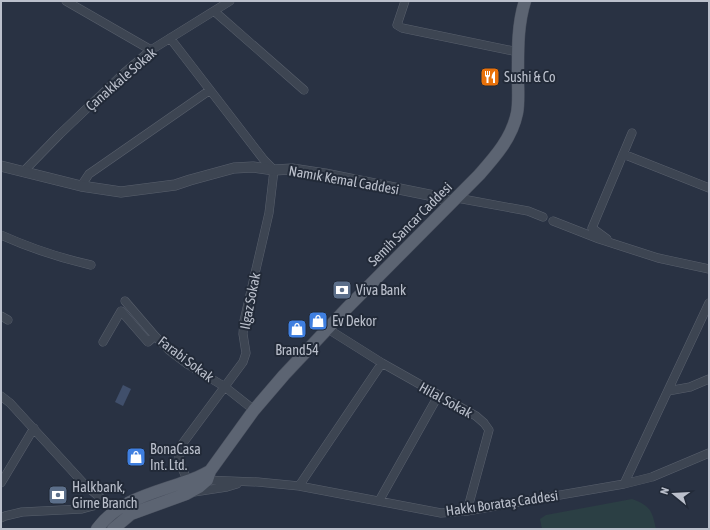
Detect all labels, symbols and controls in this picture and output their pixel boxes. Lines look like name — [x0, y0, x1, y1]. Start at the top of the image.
street label: Çanakkale Sokak — [83, 44, 159, 114]
restaurant icon: Sushi & Co — [479, 66, 501, 88]
place label: Sushi & Co — [504, 69, 556, 85]
street label: Namık Kemal Caddesi — [288, 162, 400, 198]
street label: Semih Sancar Caddesi — [365, 179, 455, 269]
street label: Ilgaz Sokak — [237, 271, 263, 331]
bank icon: Viva Bank — [331, 279, 353, 301]
place label: Viva Bank — [356, 282, 406, 298]
shop icon: Ev Dekor — [307, 310, 329, 332]
place label: Ev Dekor — [332, 313, 377, 329]
shop icon: Brand54 — [286, 318, 308, 340]
street label: Farabi Sokak — [155, 333, 217, 385]
place label: Brand54 — [275, 342, 319, 358]
street label: Hilal Sokak — [417, 379, 475, 421]
place label: BonaCasa Int. Ltd. — [150, 441, 201, 473]
shop icon: BonaCasa Int. Ltd. — [125, 446, 147, 468]
north arrow — [654, 474, 694, 514]
place label: Halkbank, Girne Branch — [72, 479, 138, 511]
bank icon: Halkbank, Girne Branch — [47, 484, 69, 506]
text: N — [658, 486, 671, 496]
street label: Hakkı Borataş Caddesi — [445, 487, 559, 519]

